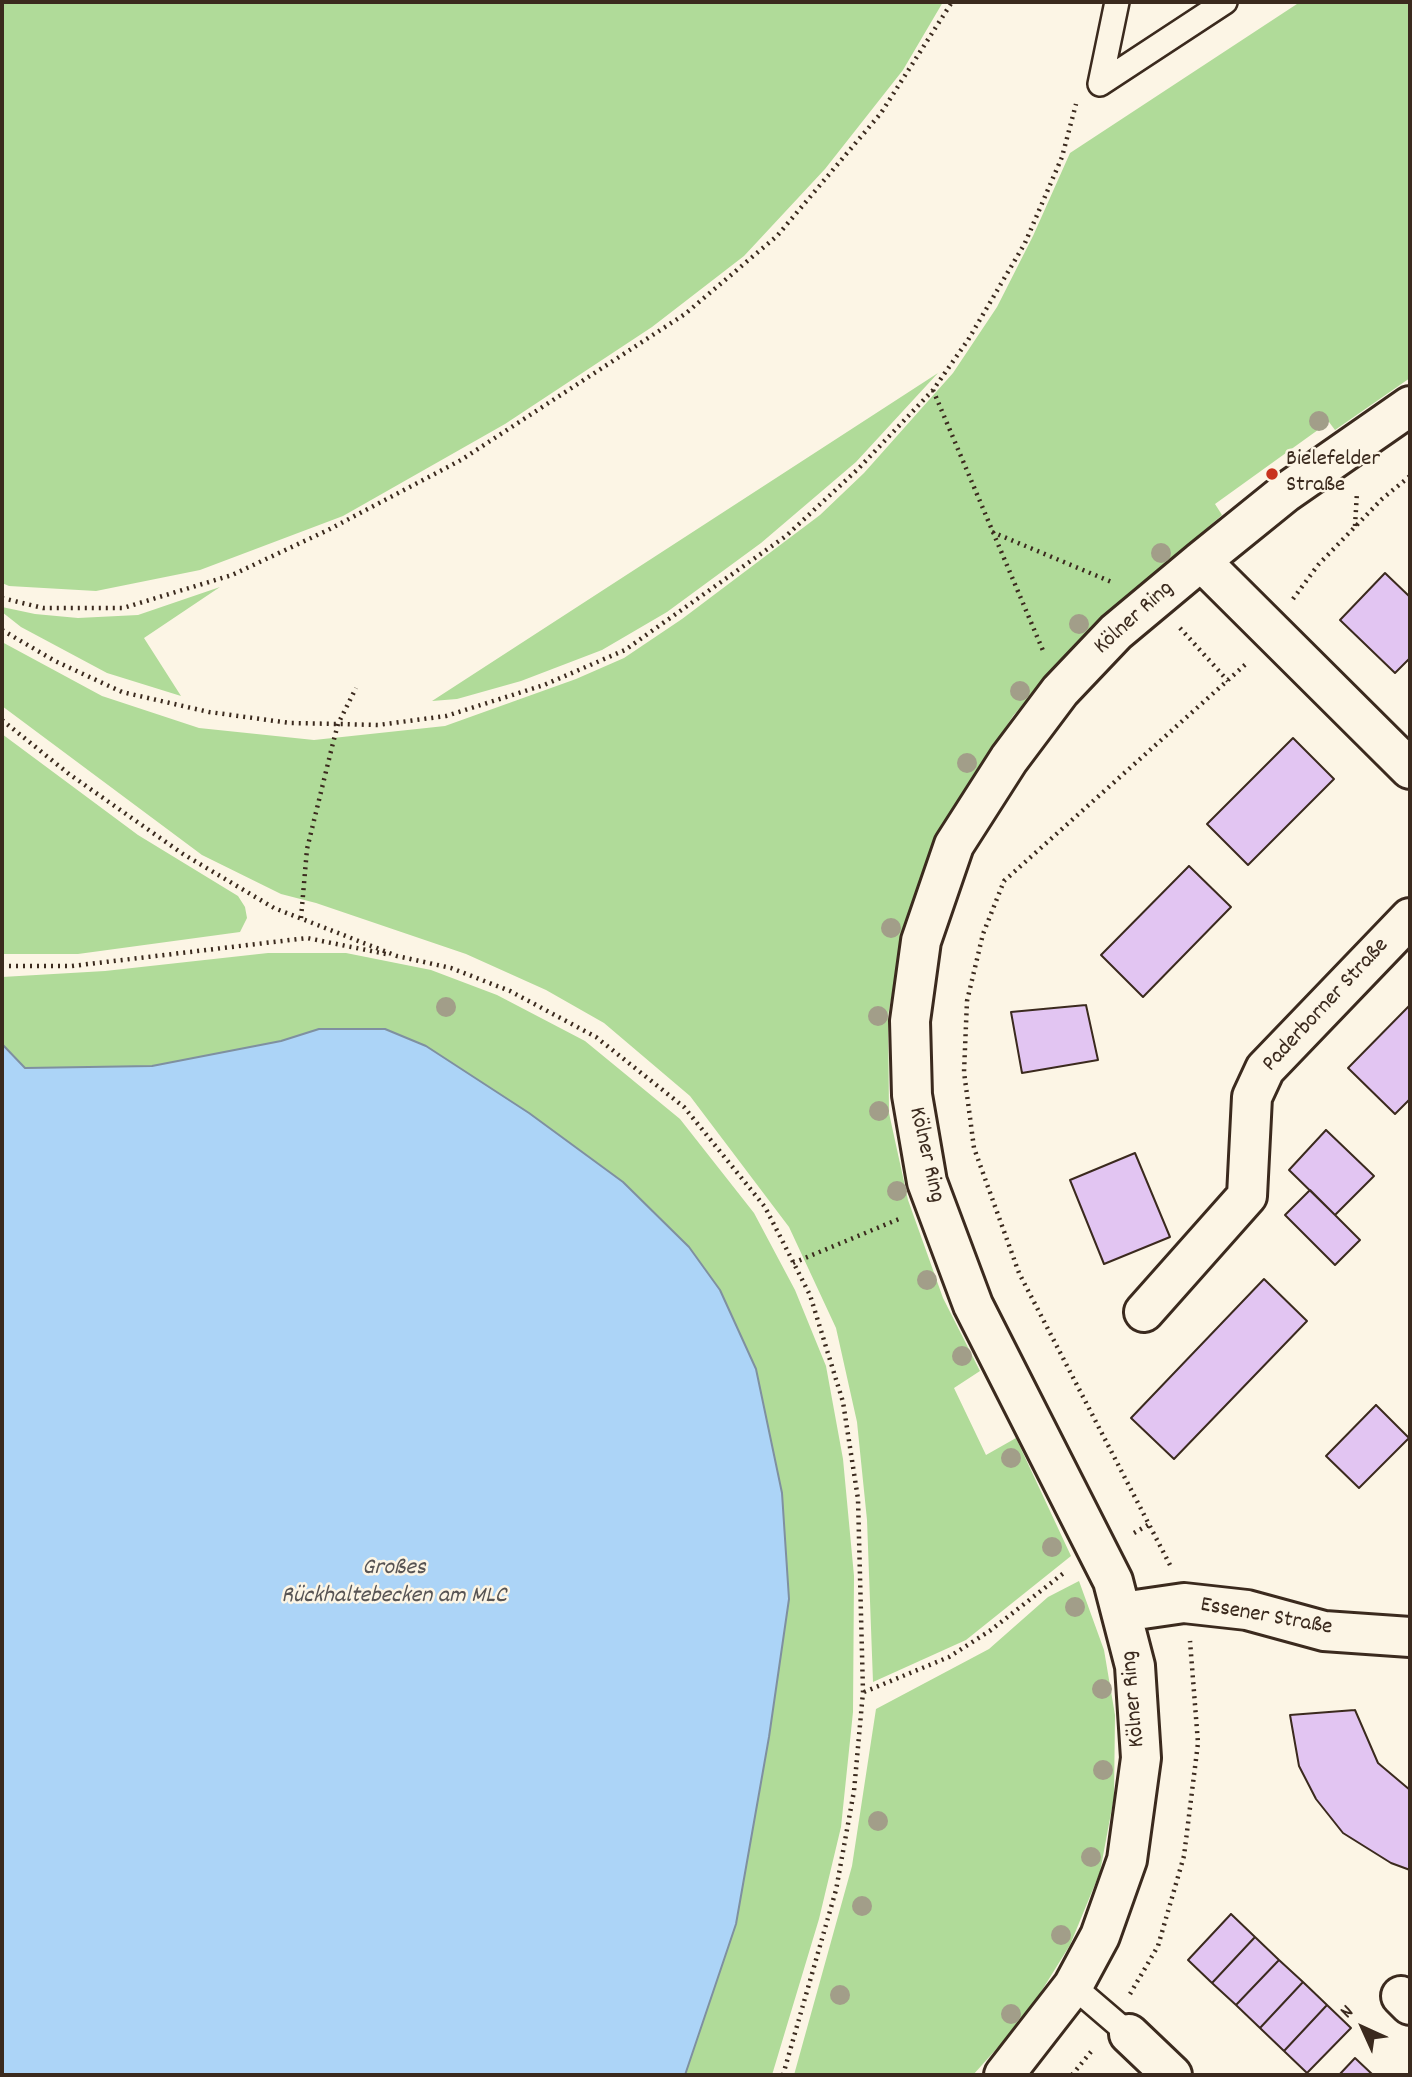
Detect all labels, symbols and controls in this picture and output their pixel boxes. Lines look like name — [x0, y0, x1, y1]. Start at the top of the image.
place label: Bielefelder Straße — [1286, 447, 1380, 501]
marker: Bielefelder Straße — [1264, 466, 1280, 482]
street label: Kölner Ring — [1090, 576, 1180, 662]
street label: Paderborner Straße — [1258, 933, 1396, 1079]
street label: Kölner Ring — [901, 1105, 949, 1205]
water label: Großes Rückhaltebecken am MLC — [281, 1556, 507, 1612]
street label: Essener Straße — [1198, 1593, 1334, 1643]
street label: Kölner Ring — [1117, 1649, 1153, 1749]
north arrow — [1328, 1993, 1398, 2063]
text: N — [1335, 2000, 1361, 2026]

